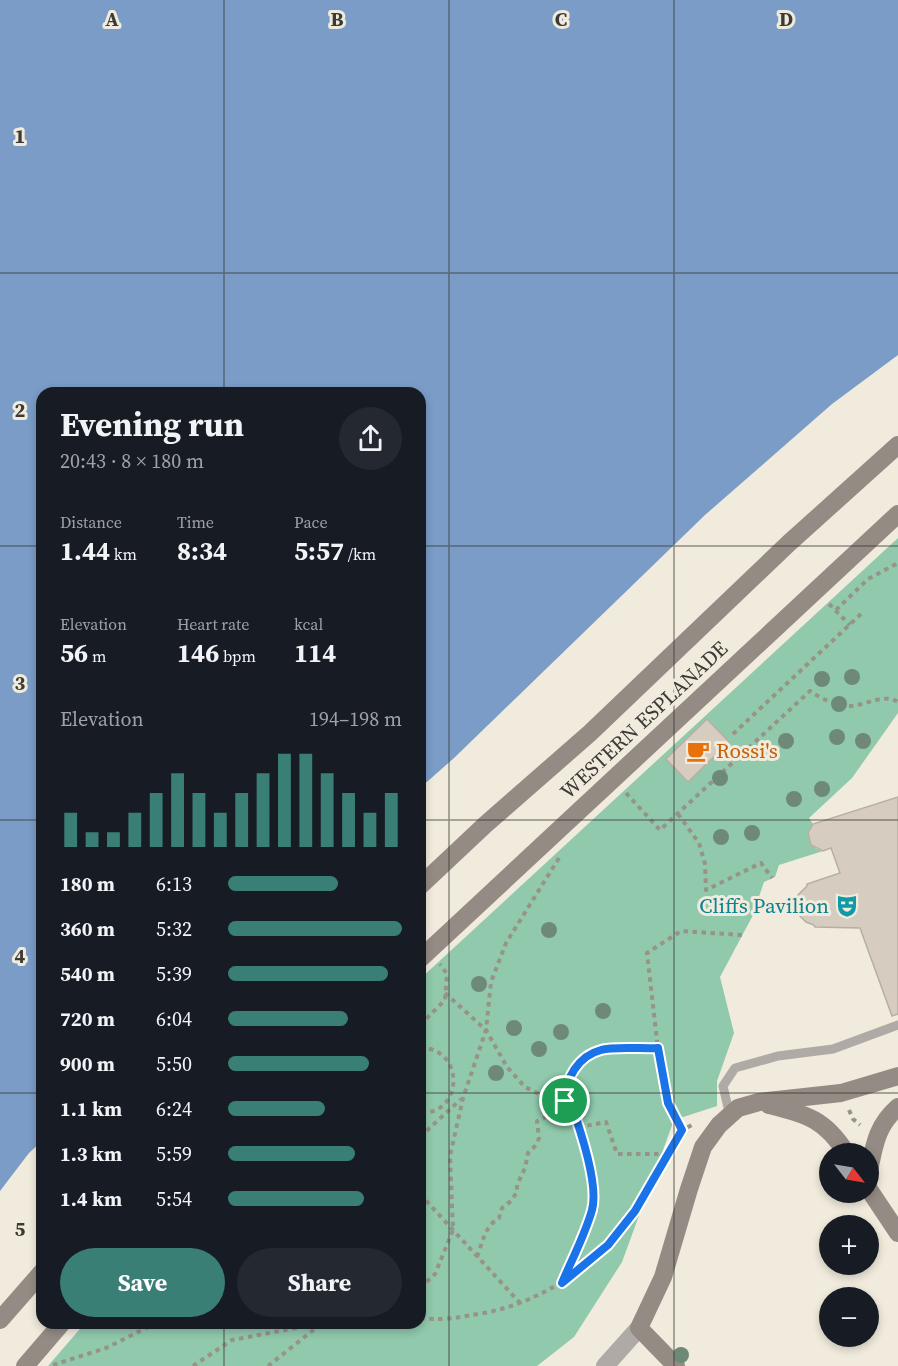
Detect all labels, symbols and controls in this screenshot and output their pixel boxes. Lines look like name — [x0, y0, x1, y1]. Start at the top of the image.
text: A — [105, 5, 119, 33]
text: B — [330, 5, 344, 33]
text: C — [555, 5, 567, 33]
text: D — [779, 5, 793, 33]
text: 1 — [15, 122, 25, 150]
text: 2 — [15, 396, 26, 424]
text: Evening run — [60, 402, 244, 447]
button: share — [339, 407, 402, 470]
text: 20:43 · 8 × 180 m — [60, 447, 204, 475]
text: Distance — [60, 511, 122, 533]
text: Time — [177, 511, 214, 533]
text: Pace — [294, 511, 328, 533]
text: 1.44 — [60, 533, 110, 569]
text: 8:34 — [177, 533, 227, 569]
text: 5:57 — [294, 533, 344, 569]
text: km — [110, 543, 137, 565]
text: /km — [344, 543, 376, 565]
text: Elevation — [60, 613, 127, 635]
text: Heart rate — [177, 613, 249, 635]
text: kcal — [294, 613, 323, 635]
street label: WESTERN ESPLANADE — [553, 634, 734, 805]
text: 56 — [60, 635, 88, 671]
text: 146 — [177, 635, 219, 671]
text: 114 — [294, 635, 336, 671]
text: m — [88, 645, 106, 667]
text: bpm — [219, 645, 256, 667]
text: 3 — [15, 669, 26, 697]
text: Elevation — [60, 705, 144, 733]
text: 194–198 m — [309, 705, 402, 733]
place label: Rossi's — [716, 736, 778, 765]
cafe icon: Rossi's — [685, 738, 711, 764]
text: 180 m — [60, 870, 115, 898]
text: 6:13 — [156, 870, 192, 898]
place label: Cliffs Pavilion — [699, 891, 829, 920]
theatre icon: Cliffs Pavilion — [834, 893, 860, 919]
text: 360 m — [60, 915, 115, 943]
text: 5:32 — [156, 915, 192, 943]
text: 4 — [15, 942, 26, 970]
text: 540 m — [60, 960, 115, 988]
text: 5:39 — [156, 960, 192, 988]
text: 720 m — [60, 1005, 115, 1033]
text: 6:04 — [156, 1005, 192, 1033]
text: 900 m — [60, 1050, 115, 1078]
text: 5:50 — [156, 1050, 192, 1078]
pin — [539, 1075, 590, 1126]
icon: arrive — [548, 1084, 581, 1117]
text: 1.1 km — [60, 1095, 122, 1123]
text: 6:24 — [156, 1095, 192, 1123]
text: 1.3 km — [60, 1140, 122, 1168]
text: 5:59 — [156, 1140, 192, 1168]
north arrow — [819, 1143, 879, 1203]
map controls — [819, 1143, 879, 1347]
text: 1.4 km — [60, 1185, 122, 1213]
text: 5:54 — [156, 1185, 192, 1213]
text: 5 — [15, 1215, 26, 1243]
button: + — [819, 1215, 879, 1275]
button: Save — [60, 1248, 225, 1317]
button: Share — [237, 1248, 402, 1317]
button: − — [819, 1287, 879, 1347]

